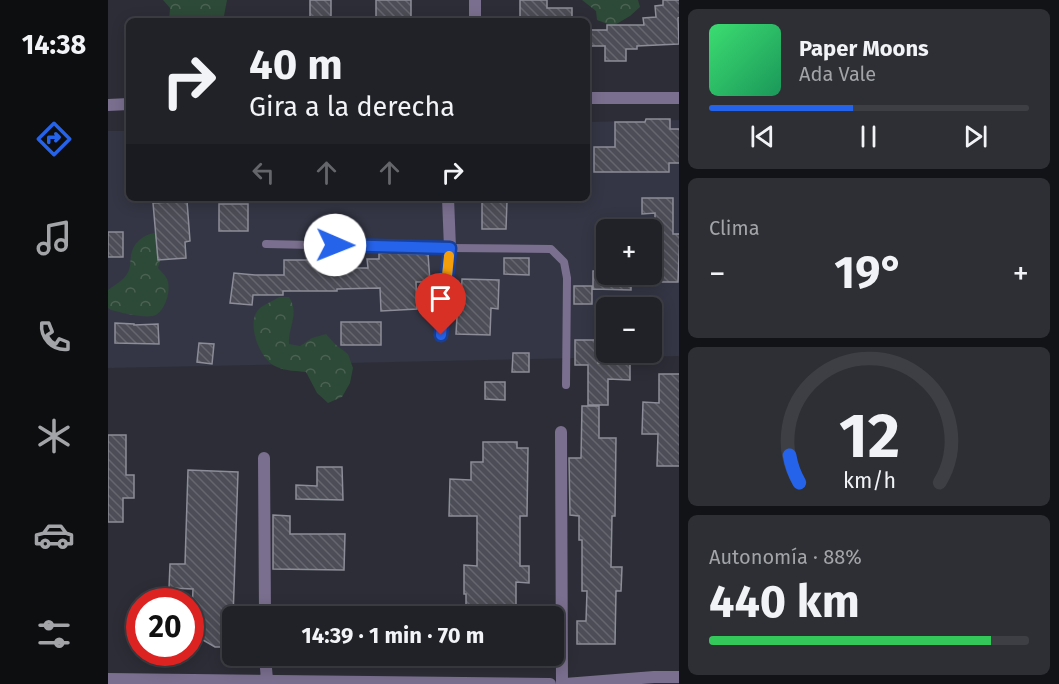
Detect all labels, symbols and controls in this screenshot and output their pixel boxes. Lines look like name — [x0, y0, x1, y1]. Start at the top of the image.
text: 14:38 — [22, 29, 86, 61]
text: Paper Moons — [799, 35, 929, 62]
text: 40 m — [249, 40, 343, 90]
icon: right — [150, 42, 228, 120]
text: Ada Vale — [799, 62, 876, 86]
text: Gira a la derecha — [249, 91, 455, 123]
icon: directions — [33, 118, 75, 160]
icon: previous — [746, 120, 779, 153]
icon: pause — [852, 120, 885, 153]
icon: next — [959, 120, 992, 153]
icon: left — [247, 156, 280, 189]
icon: ahead — [310, 156, 343, 189]
icon: ahead — [373, 156, 406, 189]
icon: right — [436, 156, 469, 189]
position arrow — [303, 213, 367, 277]
text: Clima — [709, 216, 760, 240]
icon: music — [33, 217, 75, 259]
map controls — [596, 219, 662, 363]
button: + — [596, 219, 662, 285]
text: 19° — [834, 246, 904, 300]
text: − — [709, 254, 726, 294]
text: + — [1013, 254, 1029, 294]
pin — [415, 273, 466, 335]
icon: arrive — [424, 282, 457, 315]
button: − — [596, 297, 662, 363]
icon: phone — [33, 316, 75, 358]
text: 12 — [838, 400, 900, 475]
icon: climate — [33, 415, 75, 457]
text: km/h — [842, 469, 896, 495]
icon: car — [33, 514, 75, 556]
text: Autonomía · 88% — [709, 545, 862, 569]
text: 440 km — [709, 575, 860, 629]
speed limit sign: 20 — [126, 588, 204, 666]
icon: filters — [33, 613, 75, 655]
text: 14:39 · 1 min · 70 m — [302, 622, 484, 649]

